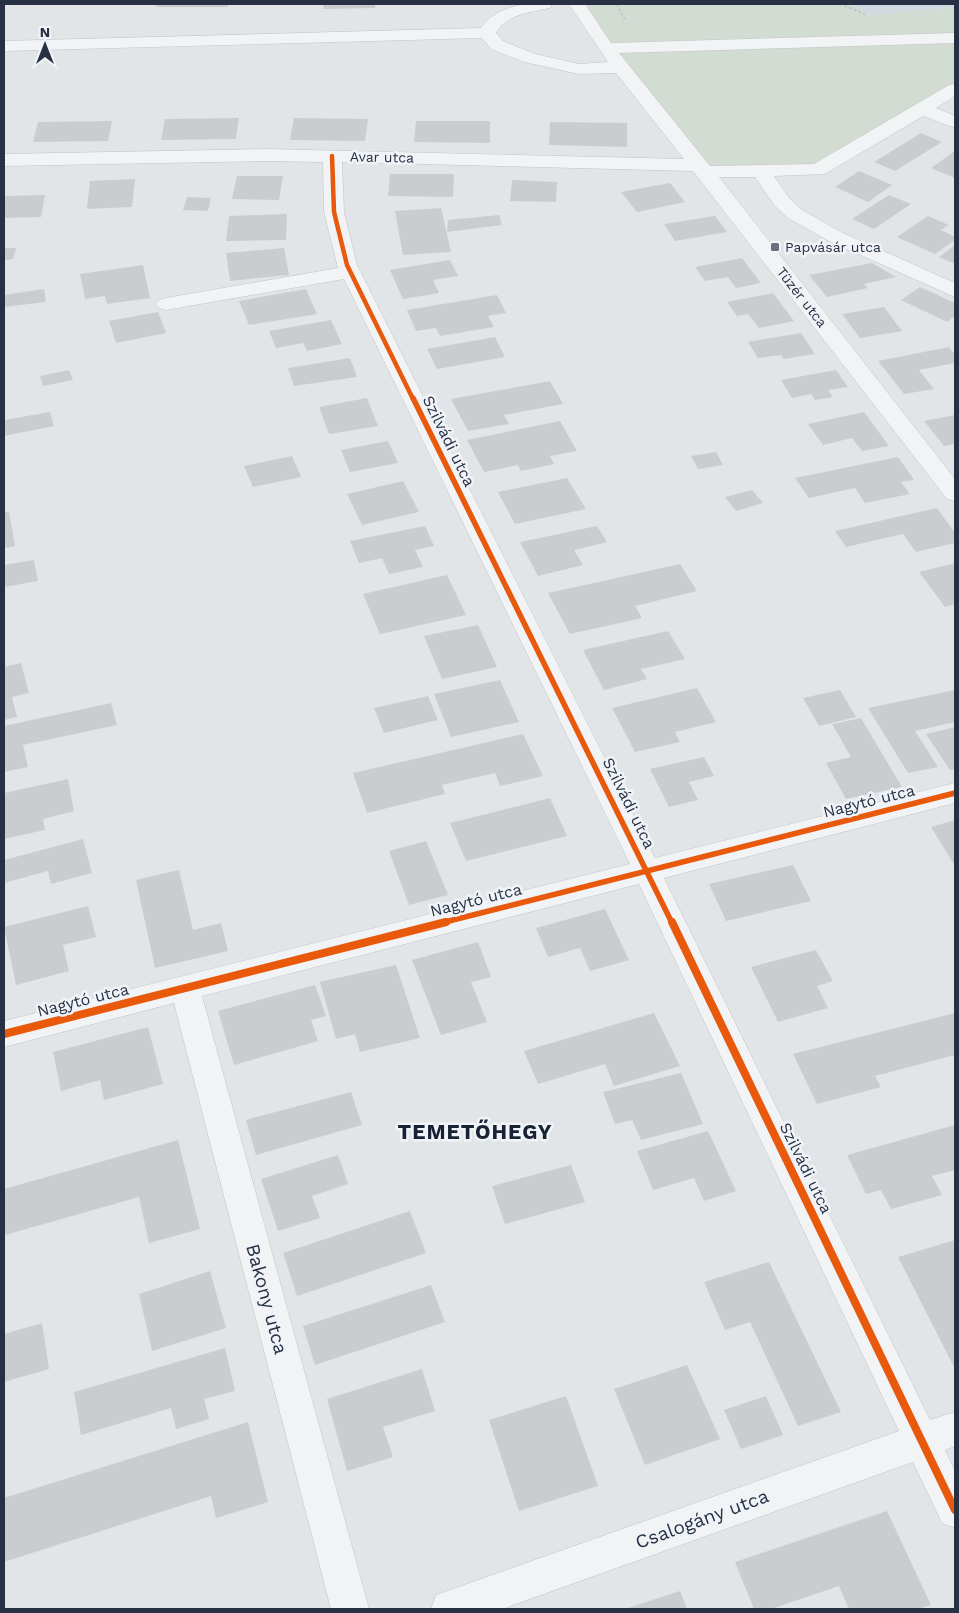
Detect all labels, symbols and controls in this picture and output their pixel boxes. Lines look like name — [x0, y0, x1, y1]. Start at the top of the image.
north arrow — [20, 20, 70, 70]
text: N — [40, 24, 50, 40]
street label: Avar utca — [350, 148, 414, 166]
place label: Papvásár utca — [785, 239, 881, 255]
marker: Papvásár utca — [769, 241, 781, 253]
street label: Tüzér utca — [774, 264, 831, 330]
street label: Szilvádi utca — [419, 392, 479, 490]
street label: Szilvádi utca — [599, 754, 659, 852]
street label: Nagytó utca — [821, 780, 917, 822]
street label: Nagytó utca — [428, 879, 524, 921]
street label: Nagytó utca — [35, 979, 131, 1021]
district label: TEMETŐHEGY — [398, 1119, 552, 1144]
street label: Szilvádi utca — [776, 1119, 836, 1217]
street label: Bakony utca — [241, 1241, 293, 1357]
street label: Csalogány utca — [632, 1484, 772, 1554]

